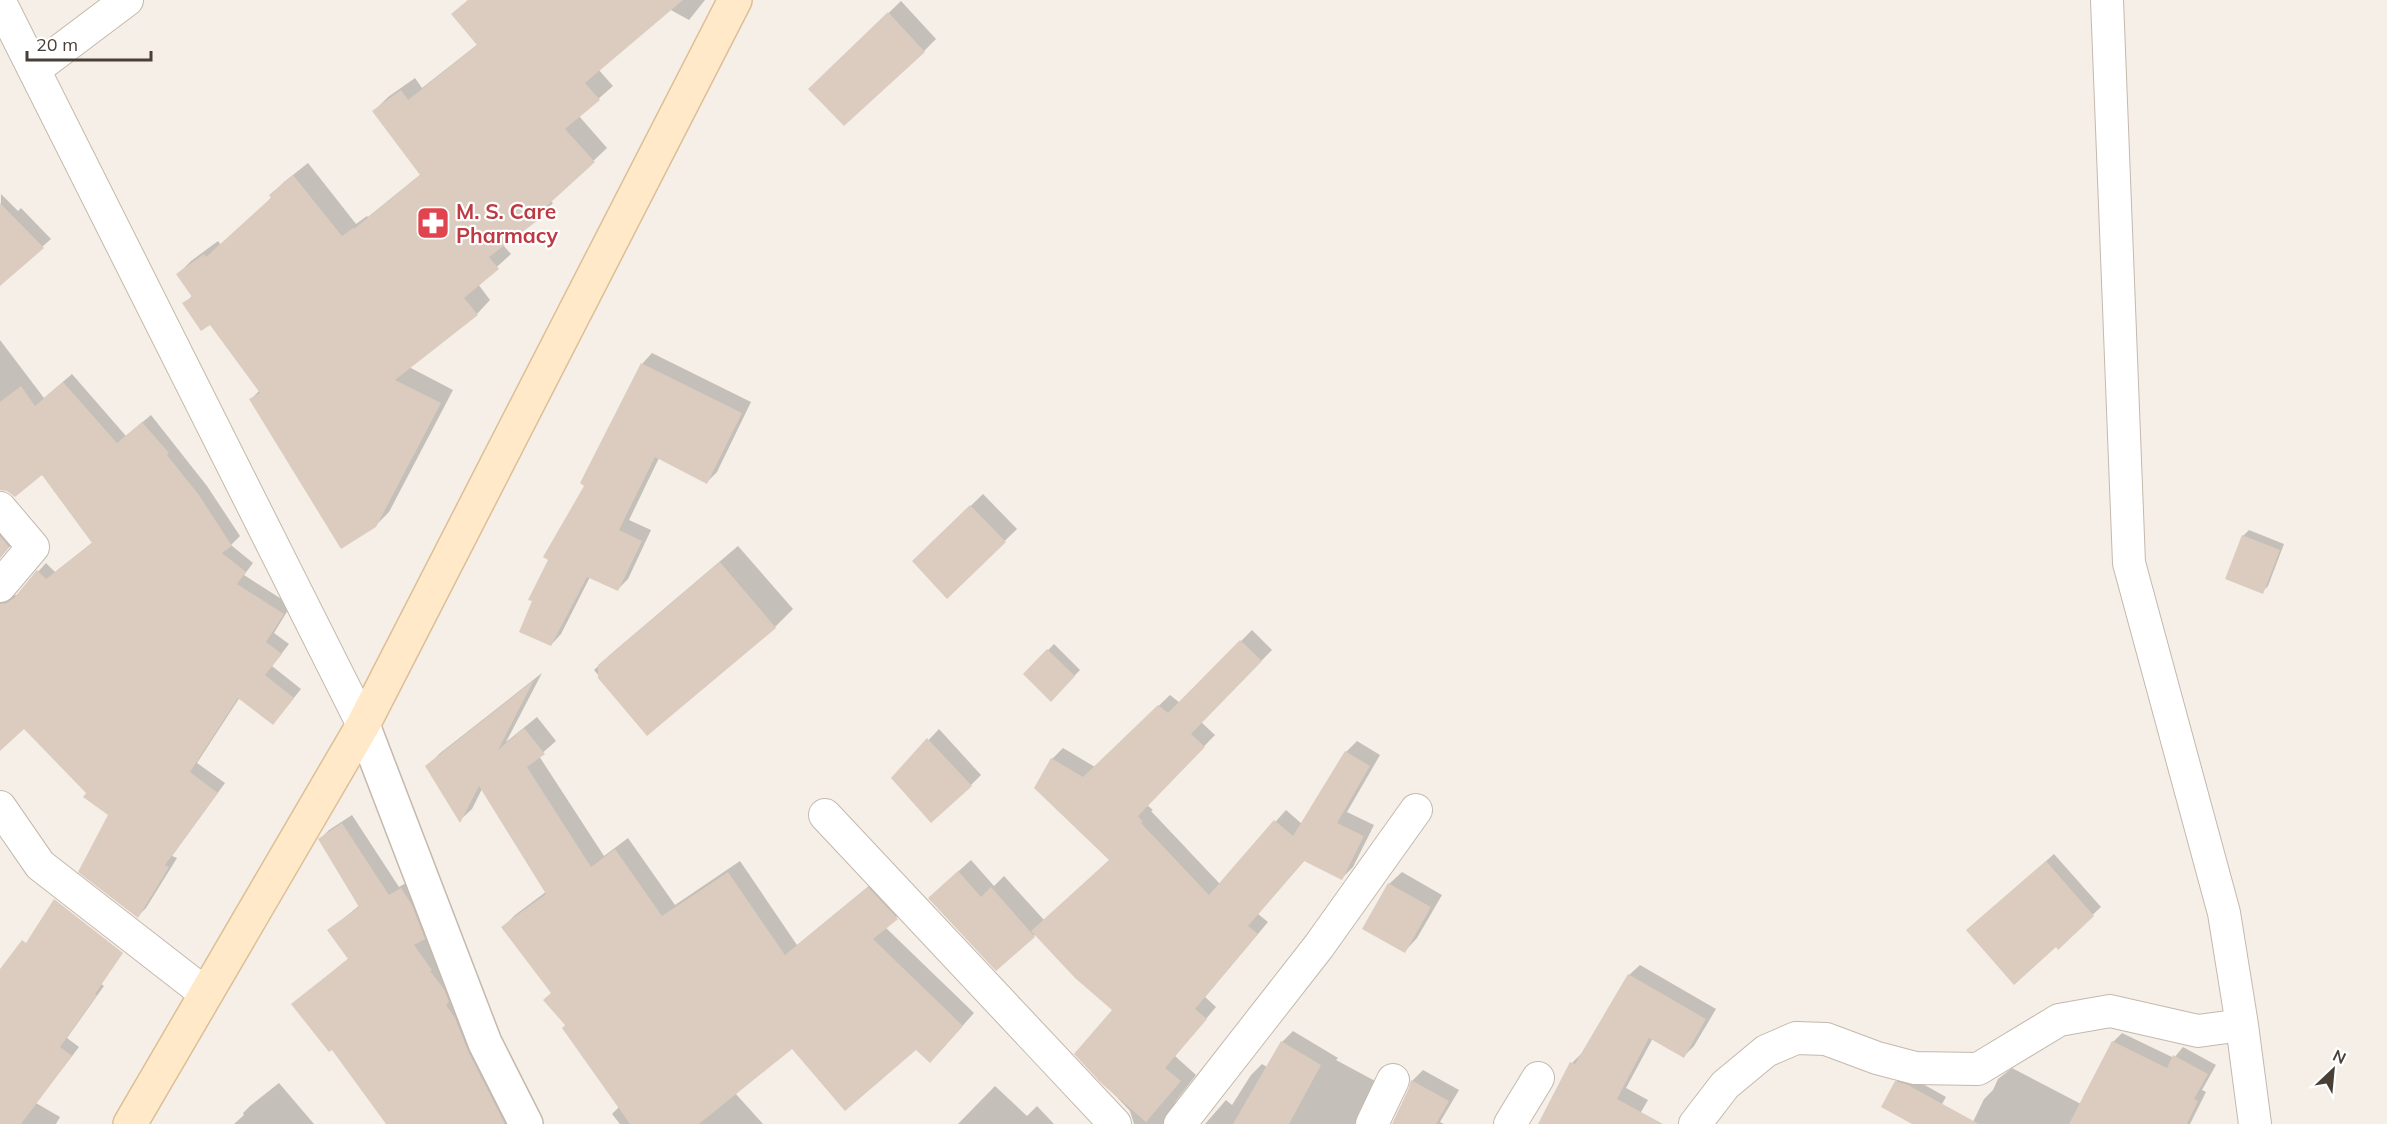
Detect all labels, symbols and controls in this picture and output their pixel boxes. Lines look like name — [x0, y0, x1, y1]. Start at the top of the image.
scale bar — [27, 24, 152, 62]
text: 20 m — [36, 33, 78, 56]
place label: M. S. Care Pharmacy — [456, 198, 559, 248]
pharmacy icon: M. S. Care Pharmacy — [415, 205, 451, 241]
north arrow — [2303, 1040, 2363, 1100]
text: N — [2330, 1045, 2349, 1068]

